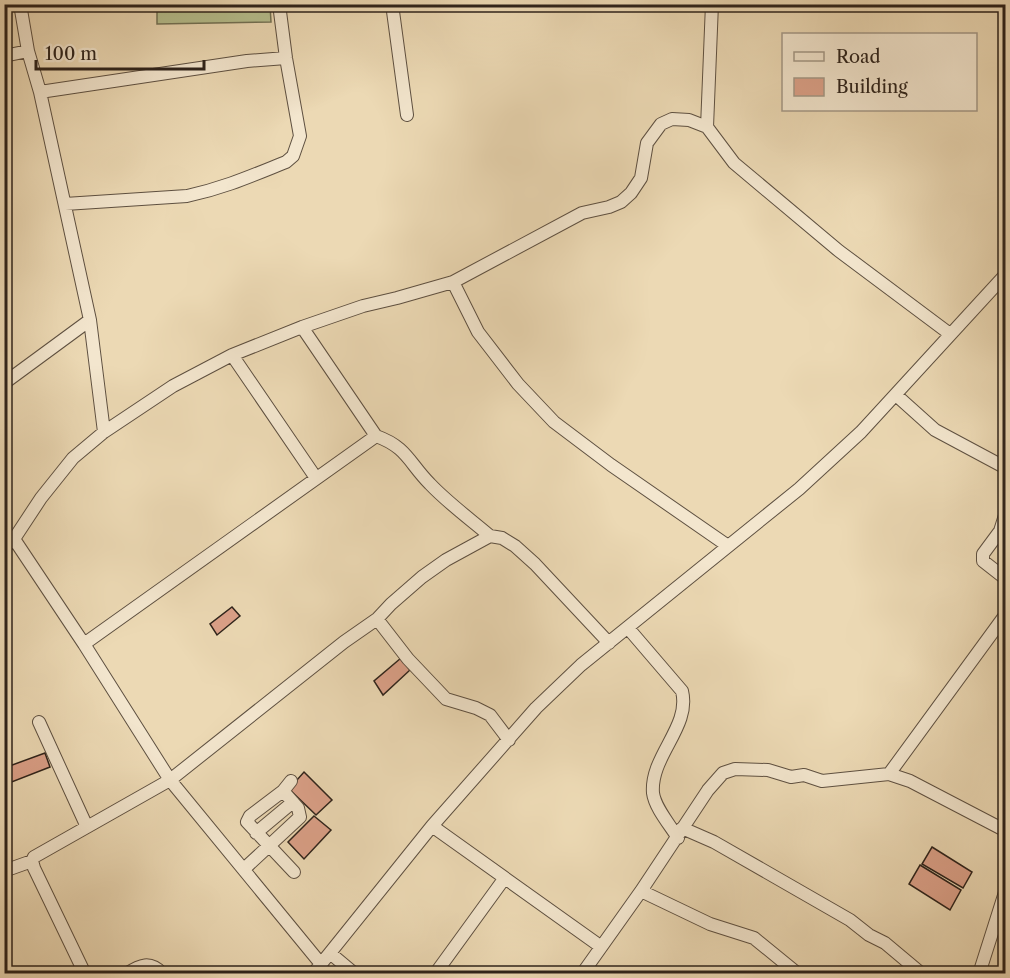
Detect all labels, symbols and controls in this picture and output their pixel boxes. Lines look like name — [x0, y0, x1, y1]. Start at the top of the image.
scale bar — [36, 33, 204, 71]
legend — [782, 33, 977, 111]
text: 100 m — [45, 43, 97, 65]
text: Road — [836, 46, 881, 68]
text: Building — [836, 76, 908, 98]

